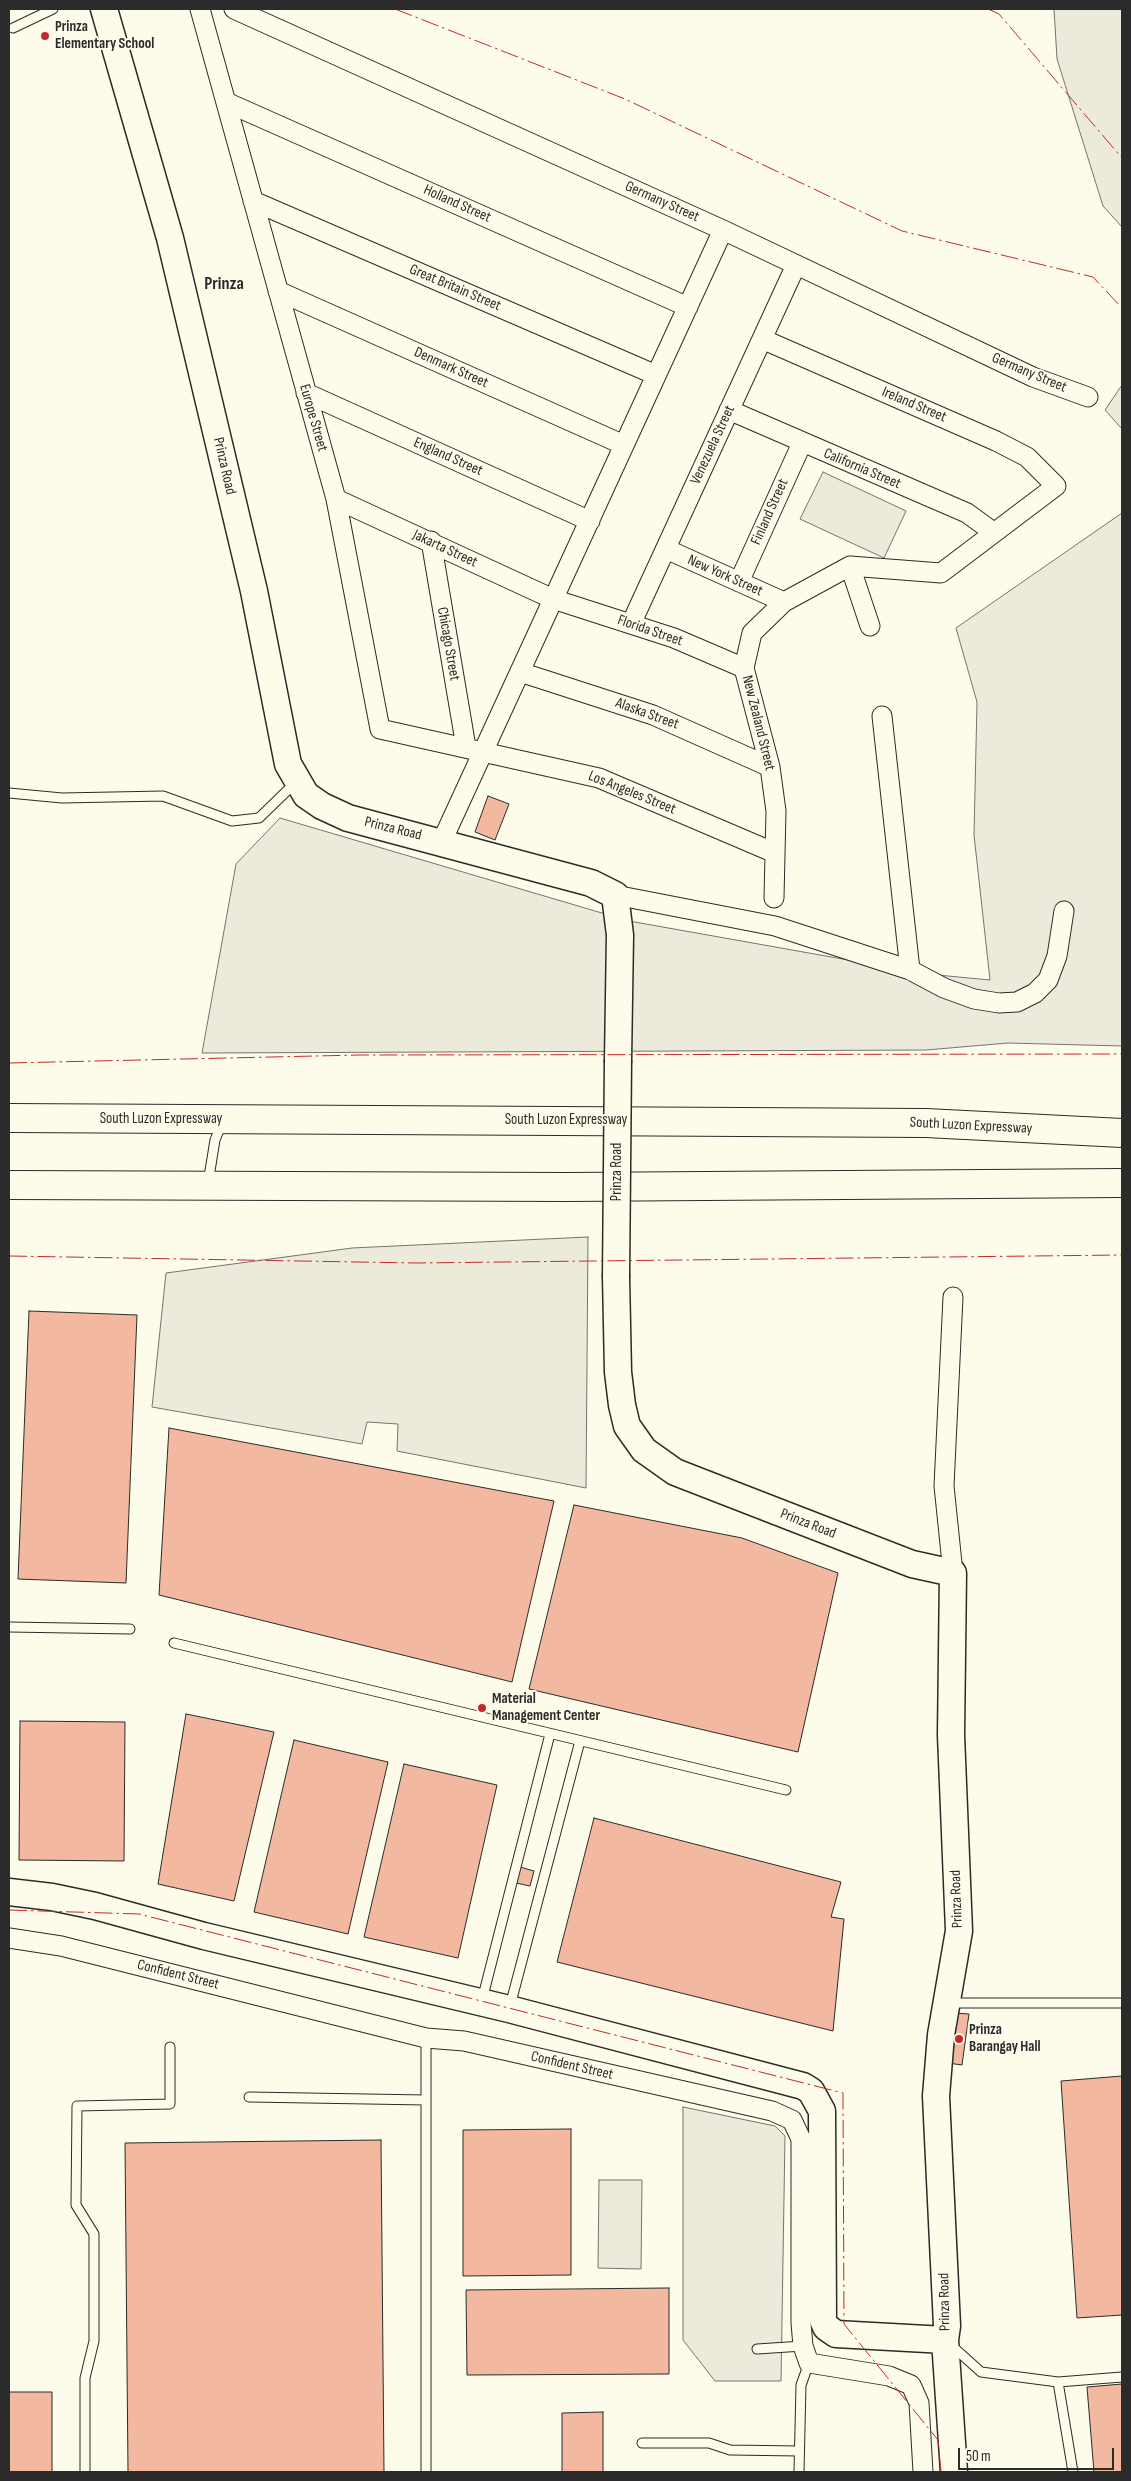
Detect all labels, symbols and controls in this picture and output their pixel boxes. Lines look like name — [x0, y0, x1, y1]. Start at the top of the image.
place label: Prinza Elementary School — [55, 18, 154, 53]
marker: Prinza Elementary School — [39, 30, 51, 42]
street label: Germany Street — [622, 178, 702, 226]
street label: Holland Street — [420, 181, 494, 227]
street label: Great Britain Street — [407, 261, 503, 315]
district label: Prinza — [204, 273, 244, 295]
street label: Denmark Street — [411, 344, 491, 392]
street label: Germany Street — [989, 349, 1069, 397]
street label: Europe Street — [295, 382, 331, 454]
street label: Ireland Street — [879, 383, 949, 427]
street label: Venezuela Street — [687, 403, 739, 487]
street label: England Street — [411, 434, 485, 480]
street label: Prinza Road — [209, 436, 239, 496]
street label: California Street — [821, 445, 903, 493]
street label: Finland Street — [747, 476, 793, 548]
street label: Jakarta Street — [410, 526, 480, 572]
street label: New York Street — [685, 551, 765, 601]
street label: Chicago Street — [433, 606, 463, 682]
street label: Florida Street — [615, 611, 685, 651]
street label: New Zealand Street — [737, 674, 779, 772]
street label: Alaska Street — [613, 694, 681, 734]
street label: Los Angeles Street — [586, 767, 678, 819]
street label: Prinza Road — [362, 813, 424, 845]
street label: South Luzon Expressway — [100, 1110, 222, 1128]
street label: South Luzon Expressway — [505, 1111, 627, 1129]
street label: South Luzon Expressway — [909, 1114, 1033, 1138]
street label: Prinza Road — [608, 1143, 626, 1201]
street label: Prinza Road — [778, 1505, 838, 1543]
place label: Material Management Center — [492, 1690, 600, 1725]
marker: Material Management Center — [476, 1702, 488, 1714]
street label: Prinza Road — [947, 1870, 967, 1928]
street label: Confident Street — [135, 1956, 221, 1994]
place label: Prinza Barangay Hall — [969, 2021, 1041, 2056]
marker: Prinza Barangay Hall — [953, 2033, 965, 2045]
street label: Confident Street — [529, 2048, 615, 2084]
street label: Prinza Road — [935, 2273, 955, 2331]
scale bar — [961, 2438, 1117, 2470]
text: 50 m — [966, 2447, 991, 2466]

